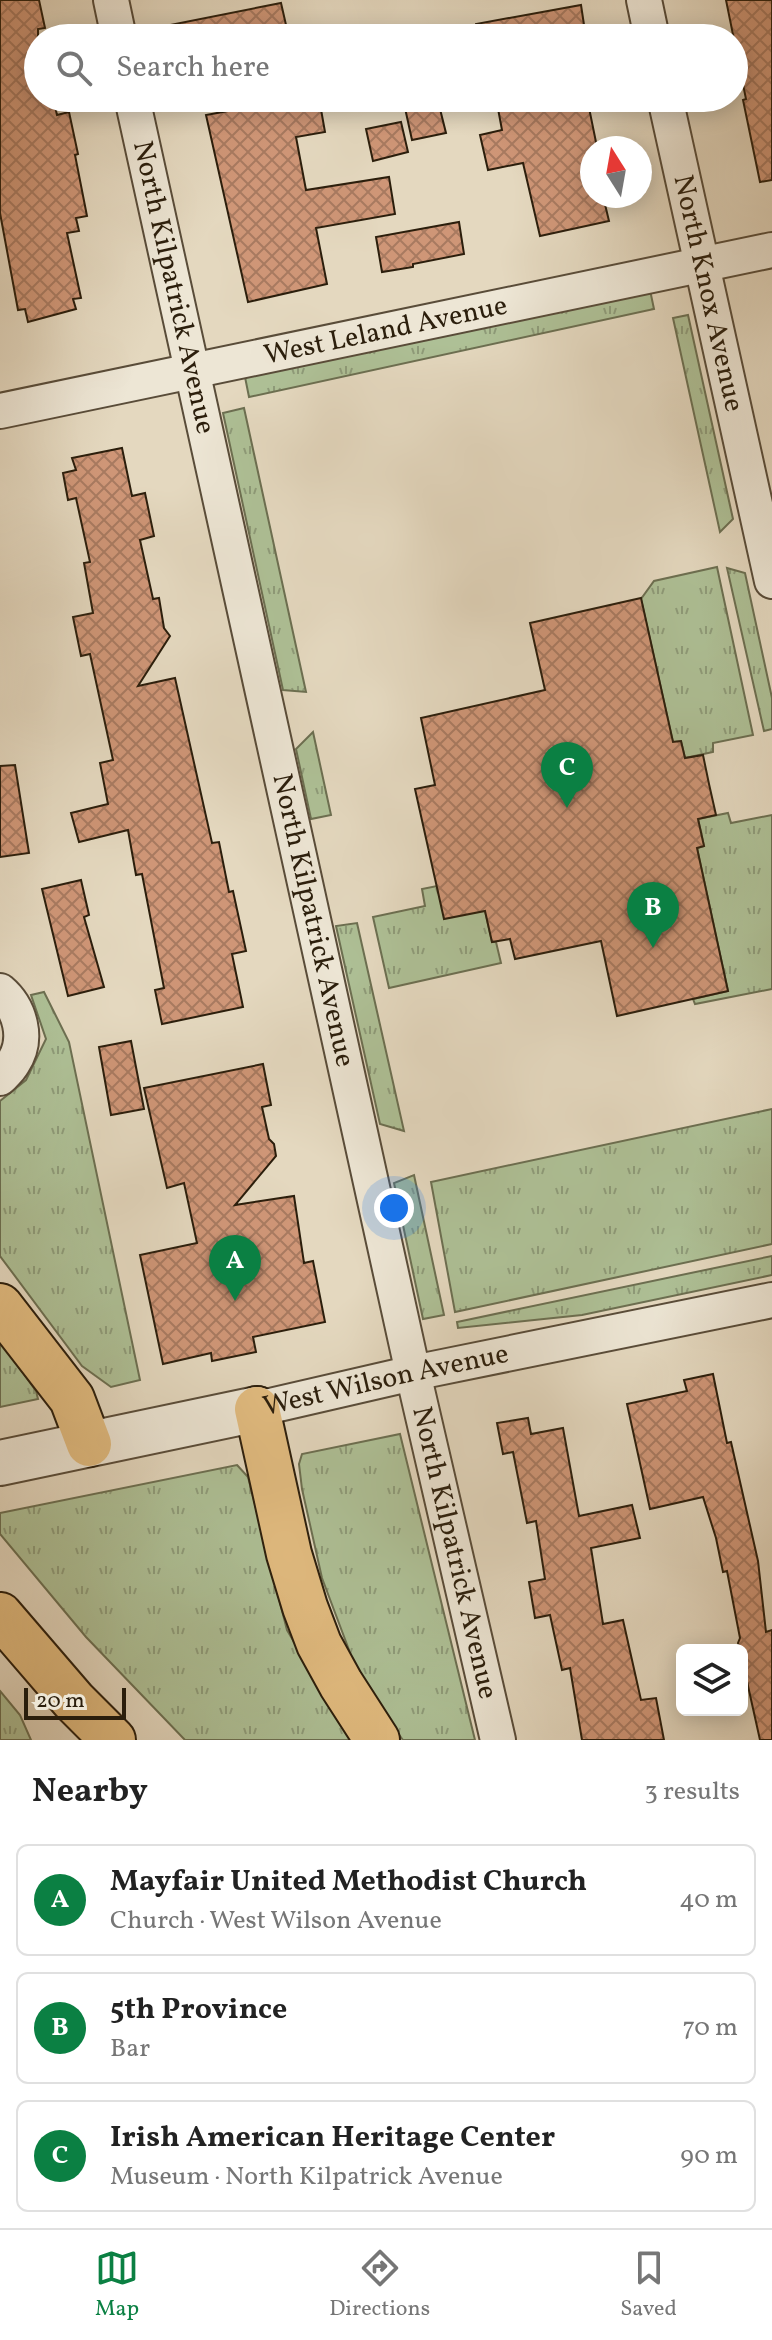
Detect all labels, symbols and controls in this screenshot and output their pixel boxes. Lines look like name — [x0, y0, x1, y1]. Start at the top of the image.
search box — [24, 24, 748, 112]
icon: search — [52, 46, 96, 90]
text: Search here — [116, 47, 270, 89]
north arrow — [580, 136, 652, 208]
street label: North Kilpatrick Avenue — [123, 137, 225, 438]
street label: North Knox Avenue — [663, 171, 753, 415]
street label: West Leland Avenue — [261, 286, 511, 375]
pin: C — [541, 742, 593, 808]
street label: North Kilpatrick Avenue — [262, 770, 364, 1071]
pin: B — [627, 882, 679, 948]
your location — [374, 1188, 414, 1228]
pin: A — [209, 1235, 261, 1301]
street label: West Wilson Avenue — [259, 1335, 512, 1426]
street label: North Kilpatrick Avenue — [402, 1402, 507, 1703]
map controls — [676, 1644, 748, 1716]
button: layers — [676, 1644, 748, 1716]
scale bar — [24, 1684, 126, 1720]
text: 20 m — [36, 1686, 85, 1717]
text: Nearby — [32, 1769, 148, 1816]
text: 3 results — [644, 1774, 740, 1810]
text: Mayfair United Methodist Church — [110, 1861, 587, 1903]
text: A — [51, 1882, 69, 1918]
text: 40 m — [679, 1882, 738, 1918]
text: Church · West Wilson Avenue — [110, 1903, 442, 1939]
text: 5th Province — [110, 1989, 287, 2031]
text: B — [51, 2010, 69, 2046]
text: 70 m — [683, 2010, 738, 2046]
text: Bar — [110, 2031, 150, 2067]
text: Irish American Heritage Center — [110, 2117, 555, 2159]
text: C — [52, 2138, 68, 2174]
text: 90 m — [680, 2138, 738, 2174]
text: Museum · North Kilpatrick Avenue — [110, 2159, 503, 2195]
tab: Map — [95, 2246, 139, 2325]
tab: Directions — [329, 2246, 430, 2325]
tab: Saved — [620, 2246, 677, 2325]

